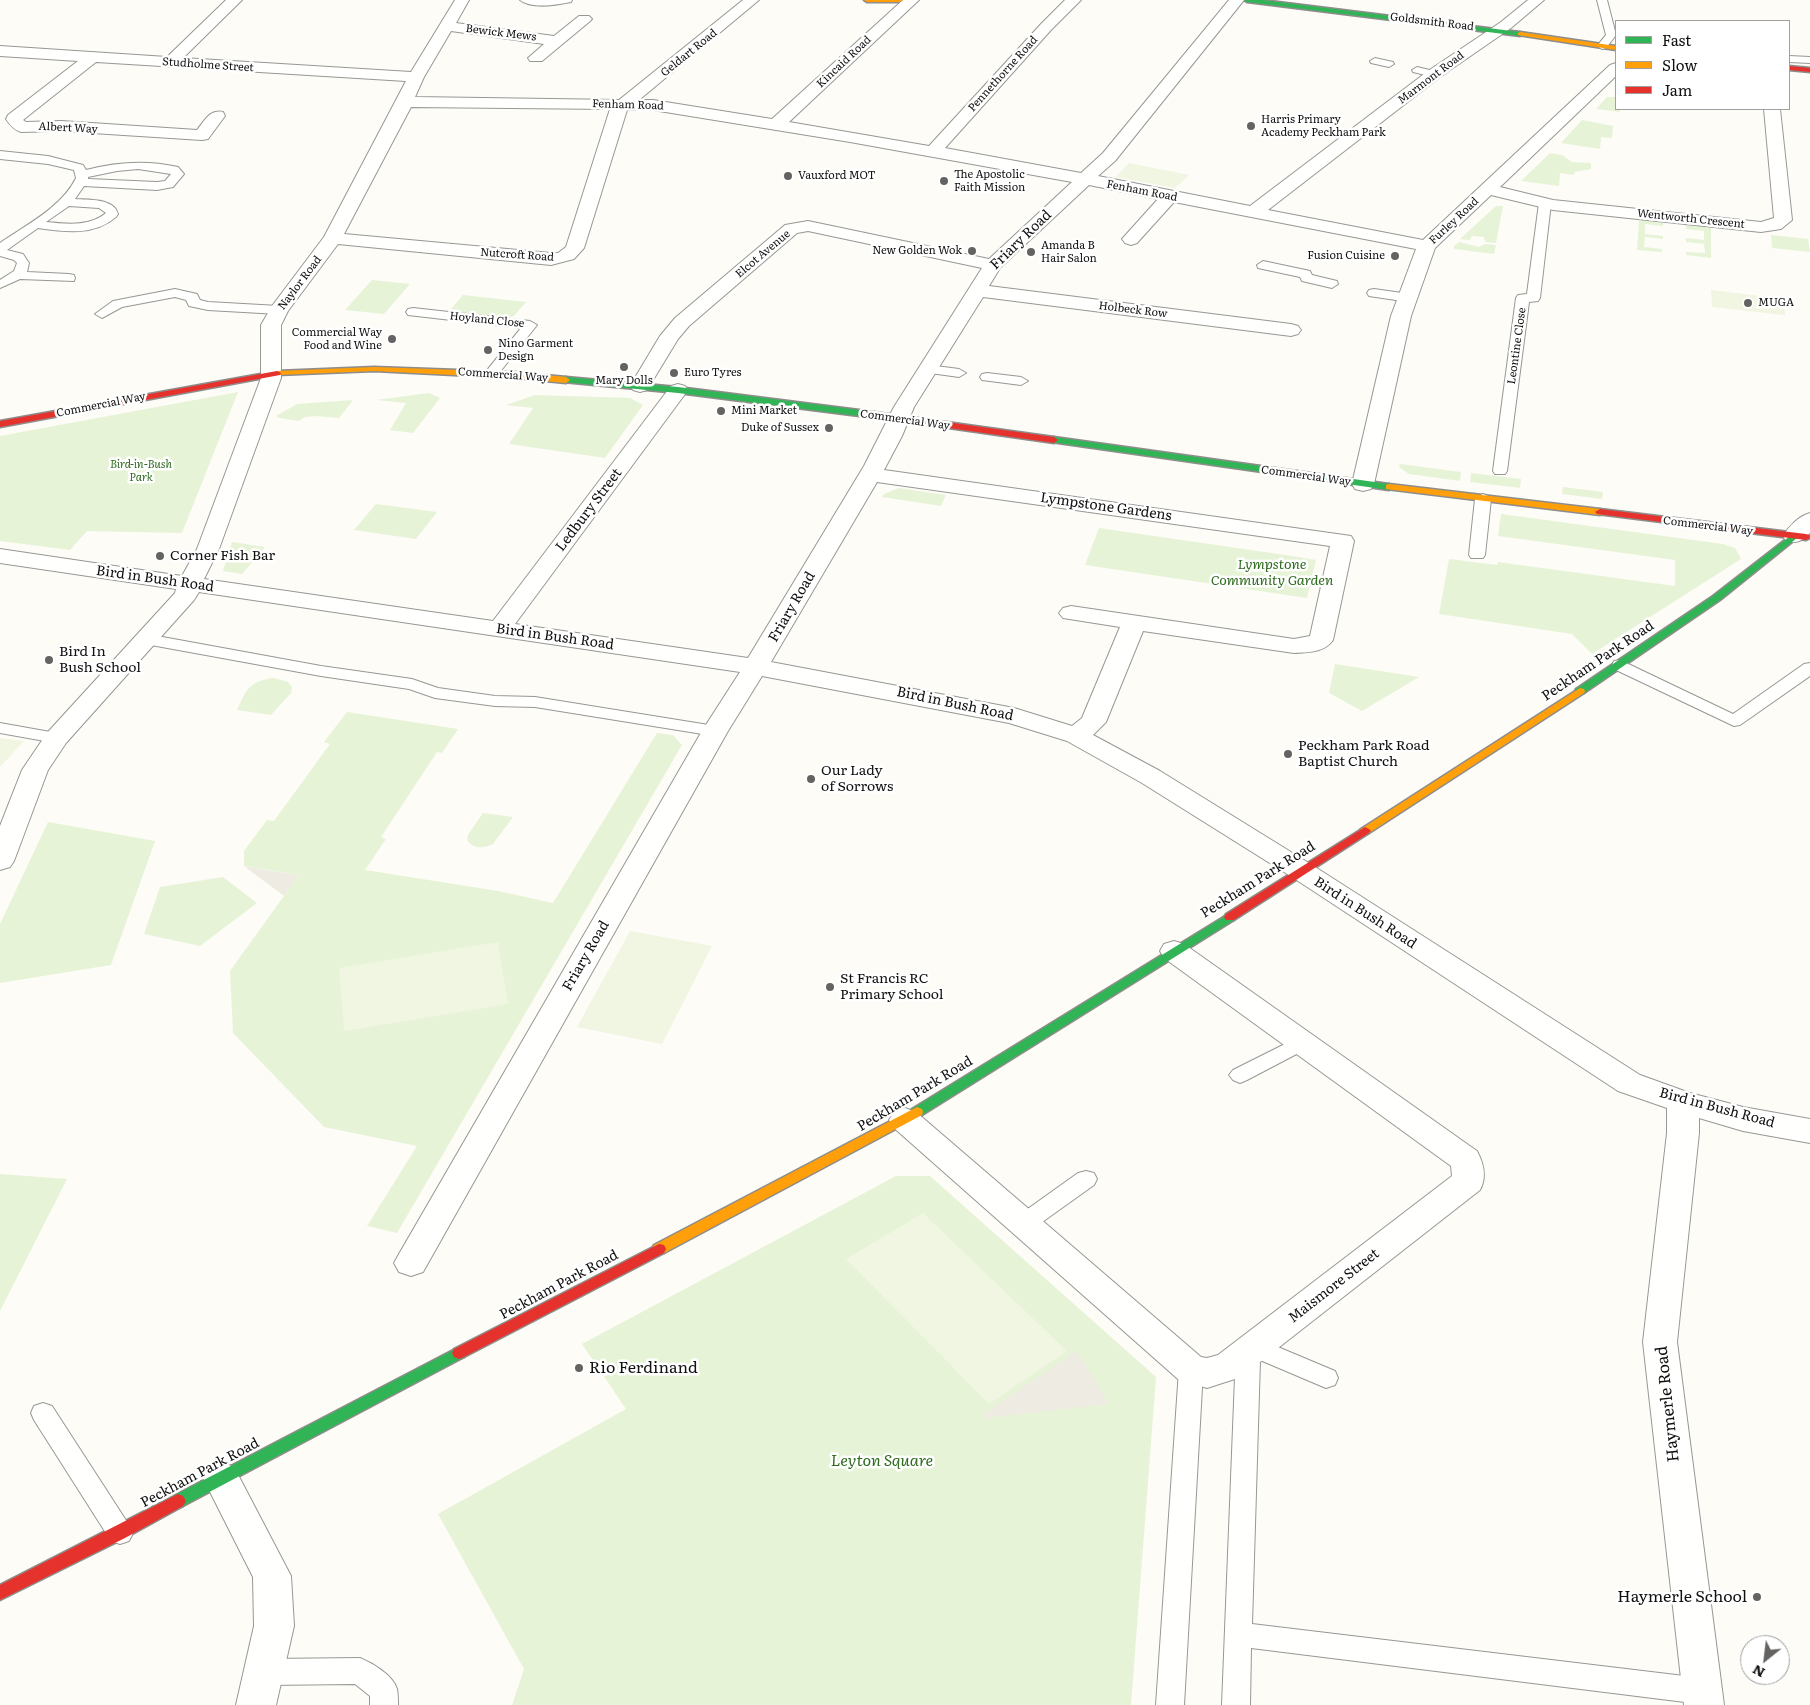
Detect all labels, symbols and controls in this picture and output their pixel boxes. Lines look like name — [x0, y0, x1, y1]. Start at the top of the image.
street label: Goldsmith Road — [1389, 10, 1475, 34]
legend — [1615, 20, 1790, 110]
street label: Bewick Mews — [465, 22, 537, 44]
street label: Geldart Road — [658, 26, 720, 80]
text: Fast — [1662, 28, 1691, 51]
street label: Kincaid Road — [814, 33, 874, 91]
street label: Pennethorne Road — [966, 33, 1040, 115]
street label: Marmont Road — [1395, 49, 1467, 107]
text: Slow — [1662, 53, 1697, 76]
street label: Studholme Street — [162, 55, 254, 75]
text: Jam — [1662, 78, 1692, 101]
street label: Fenham Road — [592, 97, 664, 113]
place label: Harris Primary Academy Peckham Park — [1261, 113, 1386, 139]
street label: Albert Way — [38, 120, 98, 136]
marker: Harris Primary Academy Peckham Park — [1245, 120, 1257, 132]
place label: The Apostolic Faith Mission — [954, 168, 1025, 194]
place label: Vauxford MOT — [798, 169, 876, 183]
marker: Vauxford MOT — [782, 170, 794, 182]
marker: The Apostolic Faith Mission — [938, 175, 950, 187]
street label: Fenham Road — [1105, 178, 1179, 204]
street label: Furley Road — [1427, 195, 1481, 247]
street label: Friary Road — [987, 207, 1055, 273]
street label: Wentworth Crescent — [1636, 207, 1746, 231]
street label: Elcot Avenue — [733, 227, 793, 281]
place label: Amanda B Hair Salon — [1041, 239, 1097, 265]
place label: New Golden Wok — [872, 244, 962, 258]
marker: New Golden Wok — [966, 245, 978, 257]
street label: Nutcroft Road — [480, 246, 554, 264]
marker: Amanda B Hair Salon — [1025, 246, 1037, 258]
place label: Fusion Cuisine — [1307, 249, 1385, 263]
marker: Fusion Cuisine — [1389, 250, 1401, 262]
street label: Naylor Road — [275, 253, 325, 313]
place label: MUGA — [1758, 296, 1794, 310]
marker: MUGA — [1742, 297, 1754, 309]
street label: Holbeck Row — [1098, 299, 1168, 321]
street label: Leontine Close — [1505, 307, 1529, 385]
street label: Hoyland Close — [449, 310, 525, 330]
place label: Commercial Way Food and Wine — [292, 326, 382, 352]
marker: Commercial Way Food and Wine — [386, 333, 398, 345]
place label: Nino Garment Design — [498, 337, 573, 363]
marker: Nino Garment Design — [482, 344, 494, 356]
marker: Mary Dolls — [618, 361, 630, 373]
street label: Commercial Way — [457, 365, 549, 385]
place label: Euro Tyres — [684, 366, 742, 380]
marker: Euro Tyres — [668, 367, 680, 379]
place label: Mary Dolls — [595, 374, 653, 388]
street label: Commercial Way — [55, 390, 147, 420]
place label: Mini Market — [731, 404, 797, 418]
marker: Mini Market — [715, 405, 727, 417]
street label: Commercial Way — [859, 407, 951, 433]
place label: Duke of Sussex — [741, 421, 819, 435]
marker: Duke of Sussex — [823, 422, 835, 434]
park label: Bird-in-Bush Park — [110, 458, 172, 484]
street label: Commercial Way — [1260, 463, 1352, 489]
street label: Ledbury Street — [552, 465, 626, 555]
street label: Lympstone Gardens — [1039, 489, 1173, 525]
street label: Commercial Way — [1662, 514, 1754, 538]
place label: Corner Fish Bar — [170, 548, 275, 564]
marker: Corner Fish Bar — [154, 550, 166, 562]
park label: Lympstone Community Garden — [1211, 557, 1333, 590]
street label: Bird in Bush Road — [95, 562, 215, 596]
street label: Friary Road — [765, 569, 819, 645]
street label: Peckham Park Road — [1539, 617, 1657, 705]
street label: Bird in Bush Road — [495, 620, 615, 654]
place label: Bird In Bush School — [59, 644, 141, 676]
marker: Bird In Bush School — [43, 654, 55, 666]
street label: Bird in Bush Road — [895, 683, 1015, 725]
place label: Peckham Park Road Baptist Church — [1298, 738, 1430, 770]
marker: Peckham Park Road Baptist Church — [1282, 748, 1294, 760]
place label: Our Lady of Sorrows — [821, 763, 893, 796]
marker: Our Lady of Sorrows — [805, 773, 817, 785]
street label: Peckham Park Road — [1198, 838, 1318, 922]
street label: Bird in Bush Road — [1311, 874, 1419, 952]
street label: Friary Road — [559, 918, 613, 994]
place label: St Francis RC Primary School — [840, 971, 944, 1004]
marker: St Francis RC Primary School — [824, 981, 836, 993]
street label: Peckham Park Road — [854, 1053, 976, 1135]
street label: Bird in Bush Road — [1657, 1084, 1777, 1132]
street label: Maismore Street — [1285, 1245, 1383, 1327]
street label: Peckham Park Road — [497, 1247, 621, 1323]
street label: Haymerle Road — [1652, 1345, 1684, 1463]
place label: Rio Ferdinand — [589, 1358, 698, 1378]
marker: Rio Ferdinand — [573, 1362, 585, 1374]
street label: Peckham Park Road — [138, 1435, 262, 1511]
park label: Leyton Square — [831, 1451, 933, 1471]
place label: Haymerle School — [1617, 1587, 1747, 1607]
marker: Haymerle School — [1751, 1591, 1763, 1603]
north arrow — [1740, 1635, 1790, 1685]
text: N — [1748, 1661, 1768, 1684]

